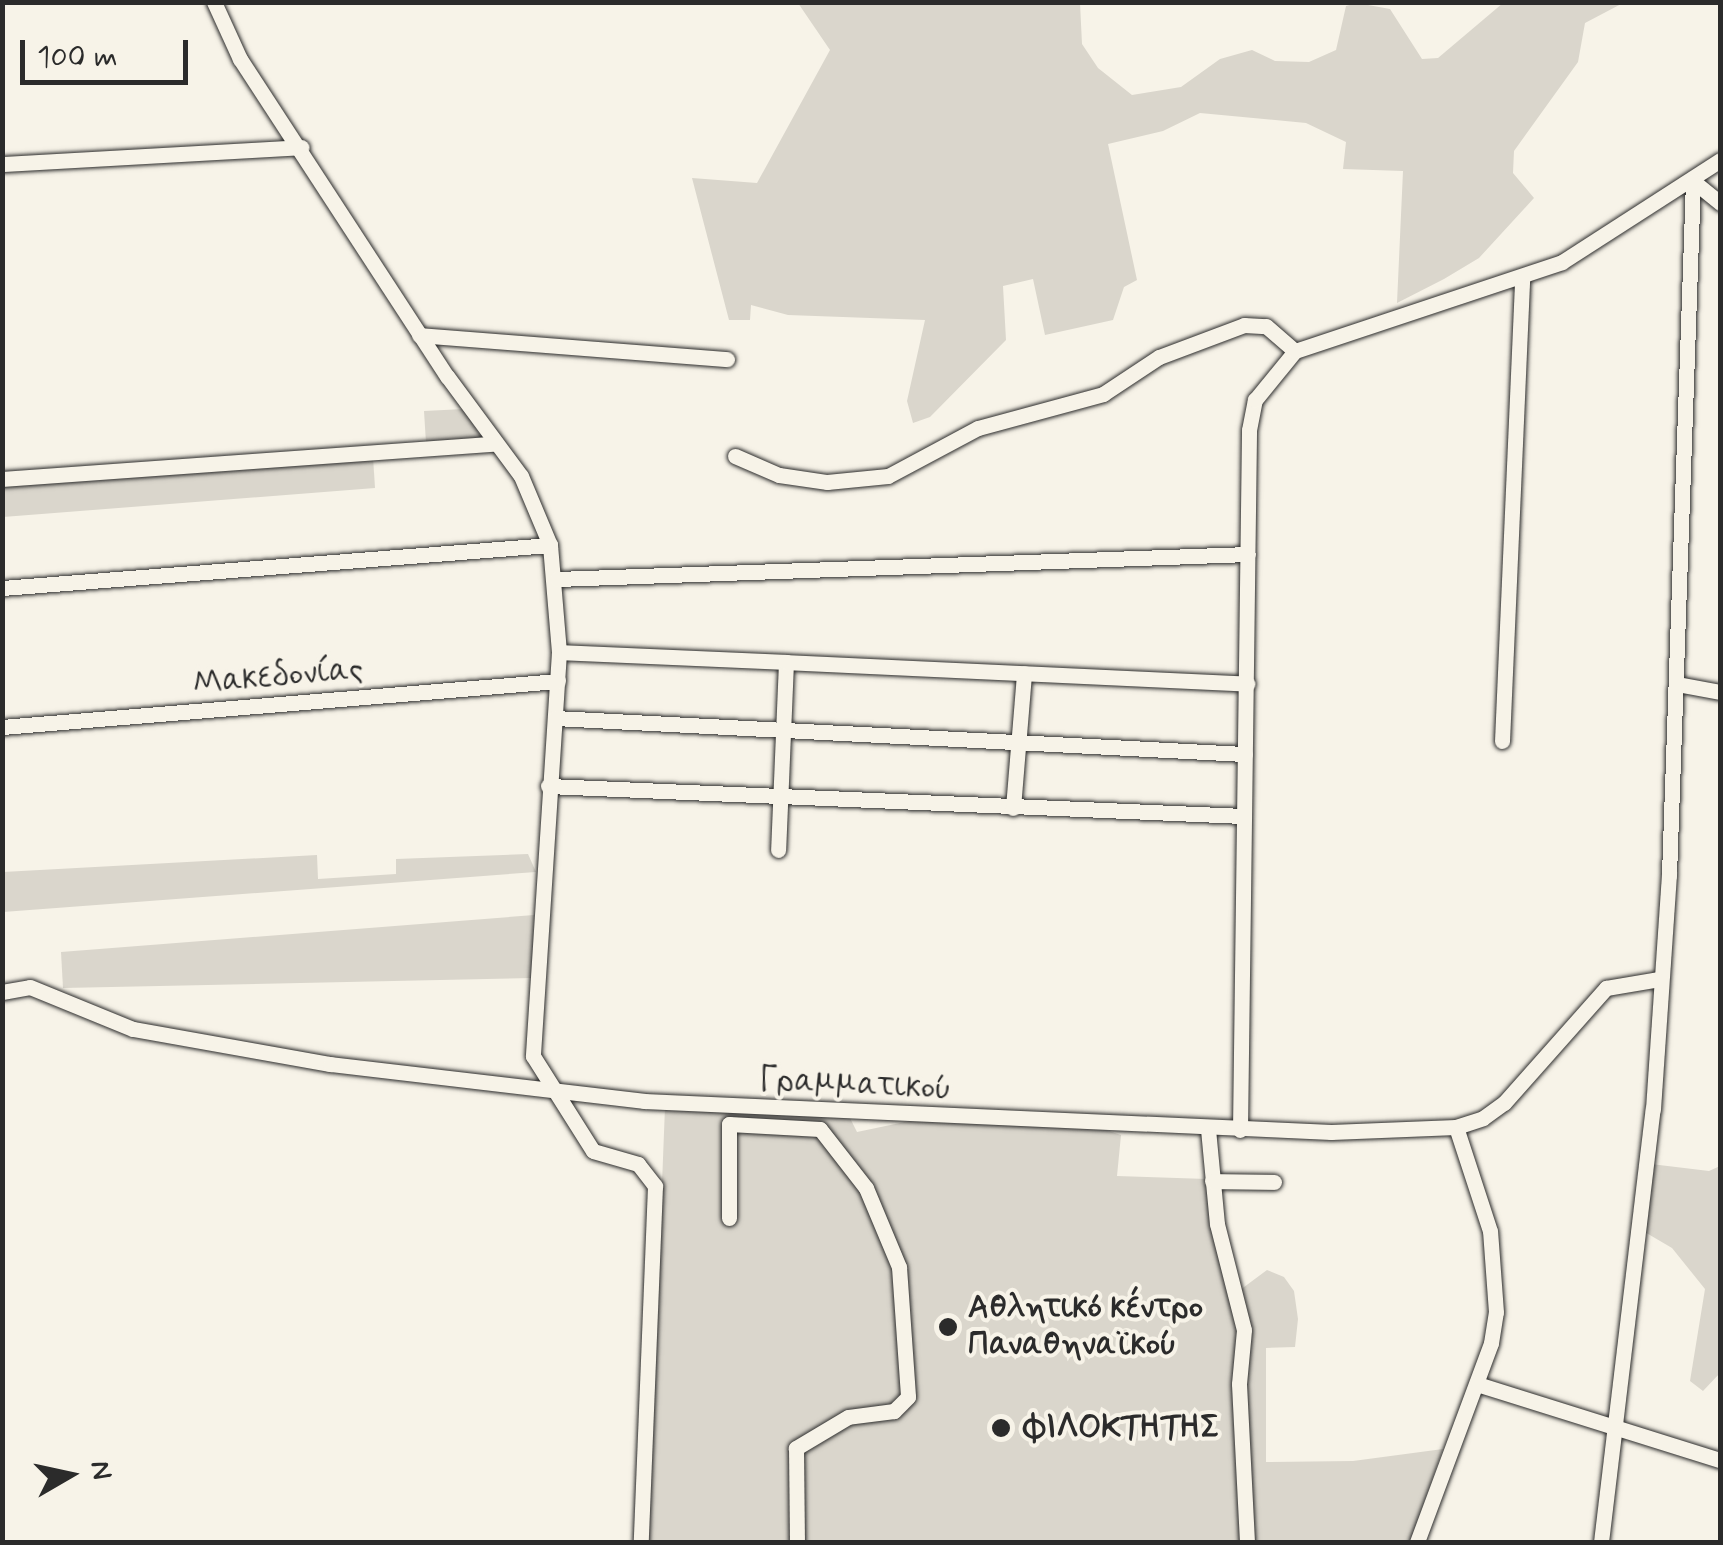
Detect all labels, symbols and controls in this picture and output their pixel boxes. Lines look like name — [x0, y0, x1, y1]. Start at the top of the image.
scale bar — [25, 20, 192, 82]
text: 100 m — [37, 38, 118, 77]
street label: Μακεδονίας — [191, 650, 365, 704]
street label: Γραμματικού — [758, 1061, 952, 1109]
place label: Αθλητικό κέντρο Παναθηναϊκού — [968, 1290, 1203, 1365]
marker: Αθλητικό κέντρο Παναθηναϊκού — [937, 1316, 959, 1338]
place label: ΦΙΛΟΚΤΗΤΗΣ — [1024, 1409, 1220, 1447]
marker: ΦΙΛΟΚΤΗΤΗΣ — [988, 1415, 1014, 1441]
north arrow — [20, 1425, 120, 1525]
text: N — [80, 1458, 120, 1482]

